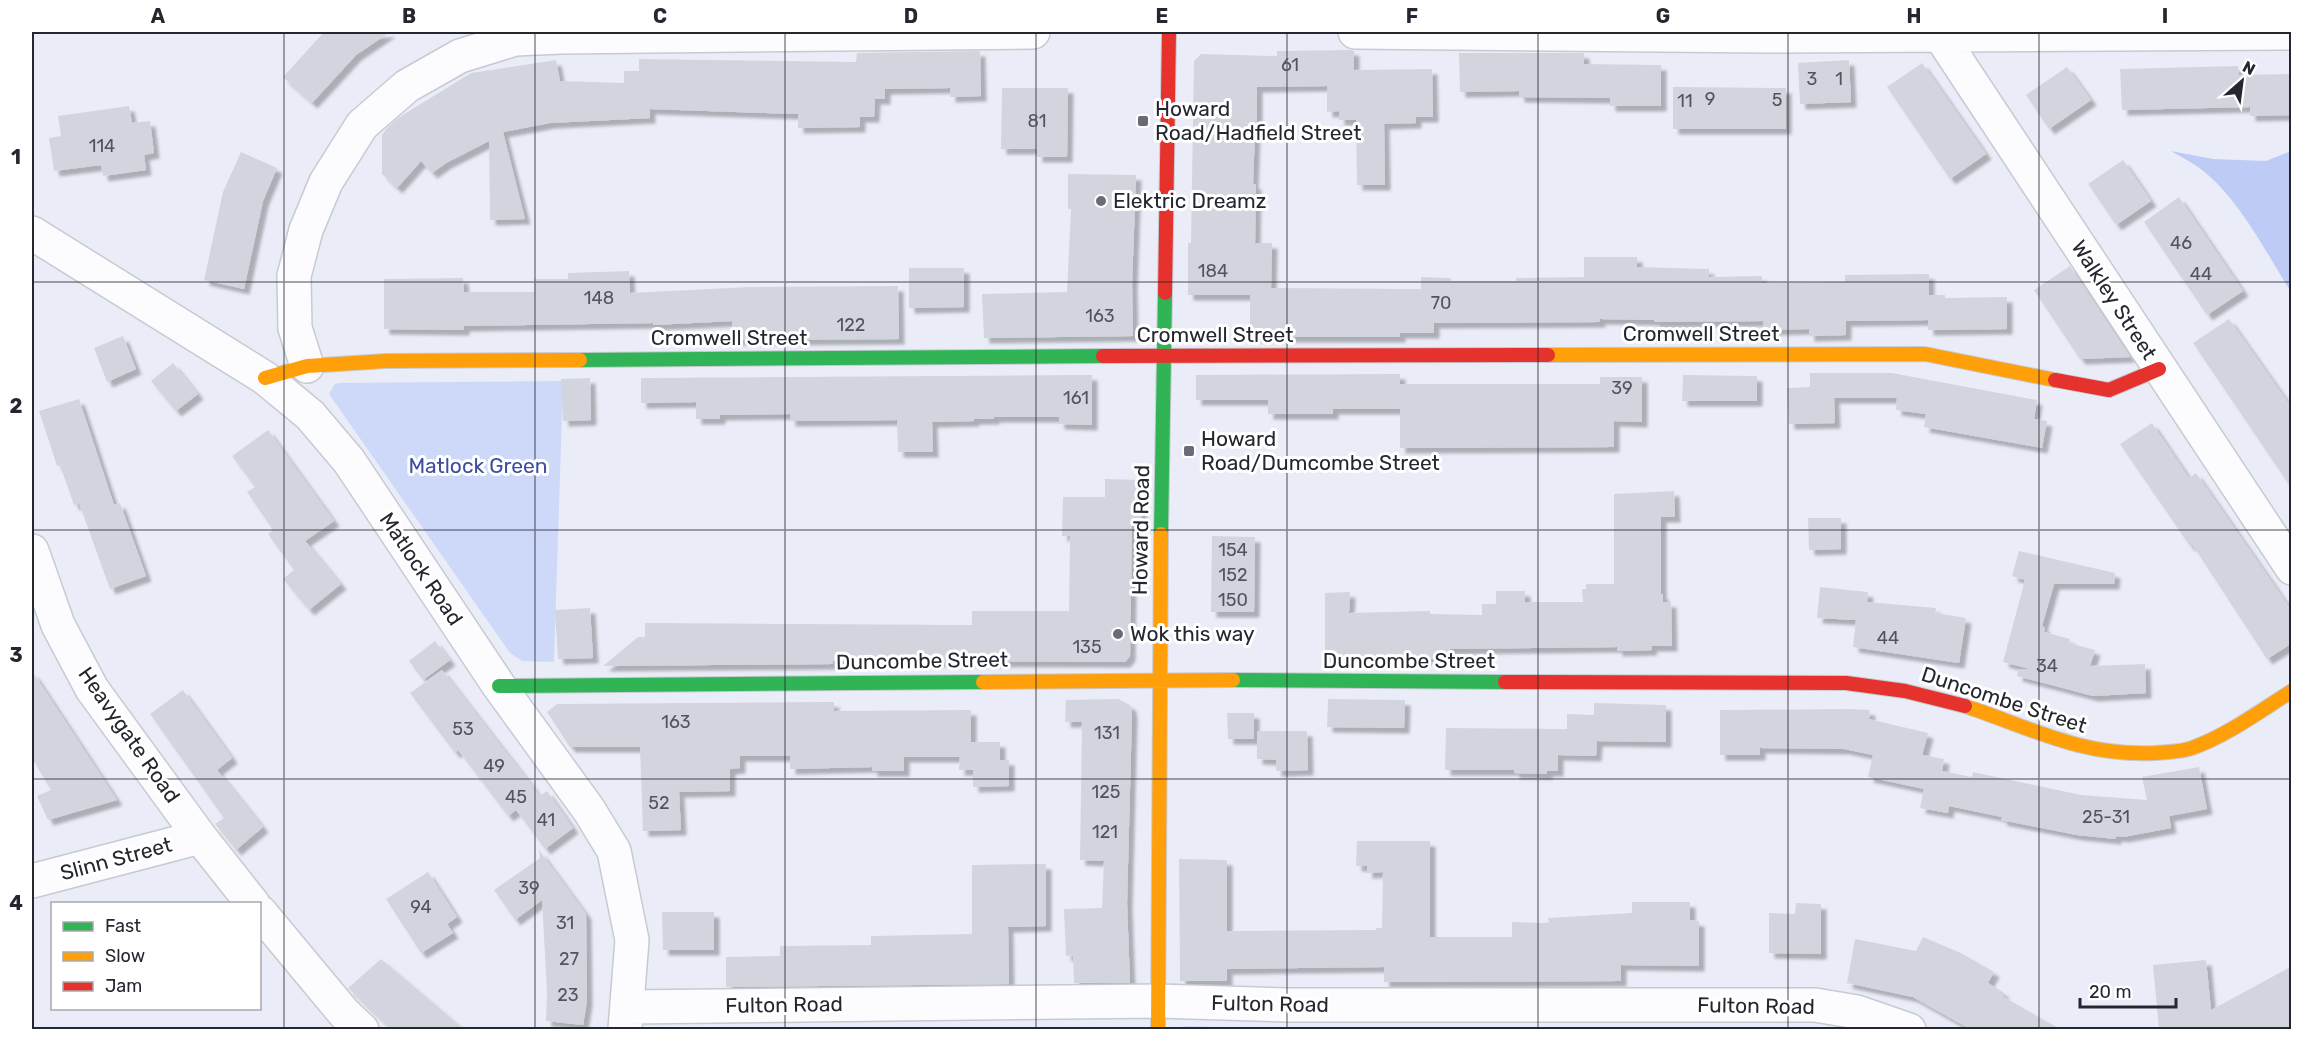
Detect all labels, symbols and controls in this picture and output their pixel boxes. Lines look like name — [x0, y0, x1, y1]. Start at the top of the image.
text: A — [151, 4, 166, 28]
text: B — [402, 4, 416, 28]
text: C — [653, 4, 667, 28]
text: D — [904, 4, 918, 28]
text: E — [1156, 4, 1168, 28]
text: F — [1406, 4, 1418, 28]
text: G — [1656, 4, 1670, 28]
text: H — [1907, 4, 1921, 28]
text: I — [2162, 4, 2168, 28]
north arrow — [2212, 51, 2272, 111]
house number: 61 — [1281, 54, 1299, 76]
text: N — [2239, 57, 2258, 79]
house number: 3 — [1807, 68, 1817, 90]
house number: 1 — [1835, 68, 1843, 90]
house number: 9 — [1705, 88, 1715, 110]
house number: 5 — [1772, 89, 1782, 111]
house number: 11 — [1677, 90, 1693, 112]
place label: Howard Road/Hadfield Street — [1155, 96, 1361, 145]
house number: 81 — [1027, 110, 1047, 132]
marker: Howard Road/Hadfield Street — [1136, 114, 1150, 128]
house number: 114 — [89, 135, 115, 157]
text: 1 — [11, 145, 21, 169]
place label: Elektric Dreamz — [1113, 188, 1266, 213]
marker: Elektric Dreamz — [1094, 194, 1108, 208]
house number: 46 — [2170, 232, 2192, 254]
street label: Walkley Street — [2067, 235, 2162, 364]
house number: 184 — [1198, 260, 1228, 282]
house number: 44 — [2190, 263, 2212, 285]
house number: 148 — [584, 287, 614, 309]
house number: 70 — [1431, 292, 1451, 314]
house number: 163 — [1085, 305, 1115, 327]
house number: 122 — [837, 314, 865, 336]
street label: Cromwell Street — [1623, 321, 1779, 346]
street label: Cromwell Street — [1137, 322, 1293, 347]
street label: Cromwell Street — [651, 325, 807, 350]
house number: 39 — [1611, 377, 1633, 399]
house number: 161 — [1063, 387, 1089, 409]
text: 2 — [10, 394, 23, 418]
place label: Howard Road/Dumcombe Street — [1201, 426, 1440, 475]
marker: Howard Road/Dumcombe Street — [1182, 444, 1196, 458]
park label: Matlock Green — [408, 453, 548, 478]
street label: Howard Road — [1127, 465, 1154, 595]
street label: Matlock Road — [375, 508, 468, 630]
house number: 154 — [1218, 539, 1248, 561]
house number: 152 — [1219, 564, 1247, 586]
house number: 150 — [1218, 589, 1248, 611]
place label: Wok this way — [1130, 621, 1255, 646]
marker: Wok this way — [1111, 627, 1125, 641]
house number: 44 — [1877, 627, 1899, 649]
house number: 135 — [1072, 636, 1102, 658]
text: 3 — [9, 643, 23, 667]
street label: Duncombe Street — [836, 646, 1008, 675]
street label: Duncombe Street — [1323, 648, 1495, 673]
house number: 34 — [2036, 655, 2058, 677]
street label: Duncombe Street — [1918, 661, 2090, 738]
street label: Heavygate Road — [73, 662, 186, 807]
house number: 163 — [661, 711, 691, 733]
house number: 53 — [452, 718, 474, 740]
house number: 131 — [1094, 722, 1120, 744]
house number: 49 — [483, 755, 505, 777]
house number: 125 — [1092, 781, 1120, 803]
house number: 45 — [505, 786, 527, 808]
house number: 52 — [648, 792, 670, 814]
house number: 25-31 — [2082, 806, 2130, 828]
house number: 41 — [537, 809, 555, 831]
house number: 121 — [1092, 821, 1118, 843]
street label: Slinn Street — [57, 832, 174, 885]
house number: 39 — [518, 877, 540, 899]
text: 4 — [9, 891, 23, 915]
house number: 94 — [410, 896, 432, 918]
legend — [51, 902, 261, 1010]
house number: 31 — [556, 912, 574, 934]
text: Fast — [105, 915, 141, 937]
text: Slow — [105, 945, 145, 967]
house number: 27 — [559, 948, 579, 970]
scale bar — [2080, 971, 2176, 1009]
text: Jam — [105, 975, 142, 997]
text: 20 m — [2089, 981, 2131, 1003]
house number: 23 — [557, 984, 579, 1006]
street label: Fulton Road — [1211, 990, 1329, 1017]
street label: Fulton Road — [725, 991, 843, 1018]
street label: Fulton Road — [1697, 992, 1815, 1019]

